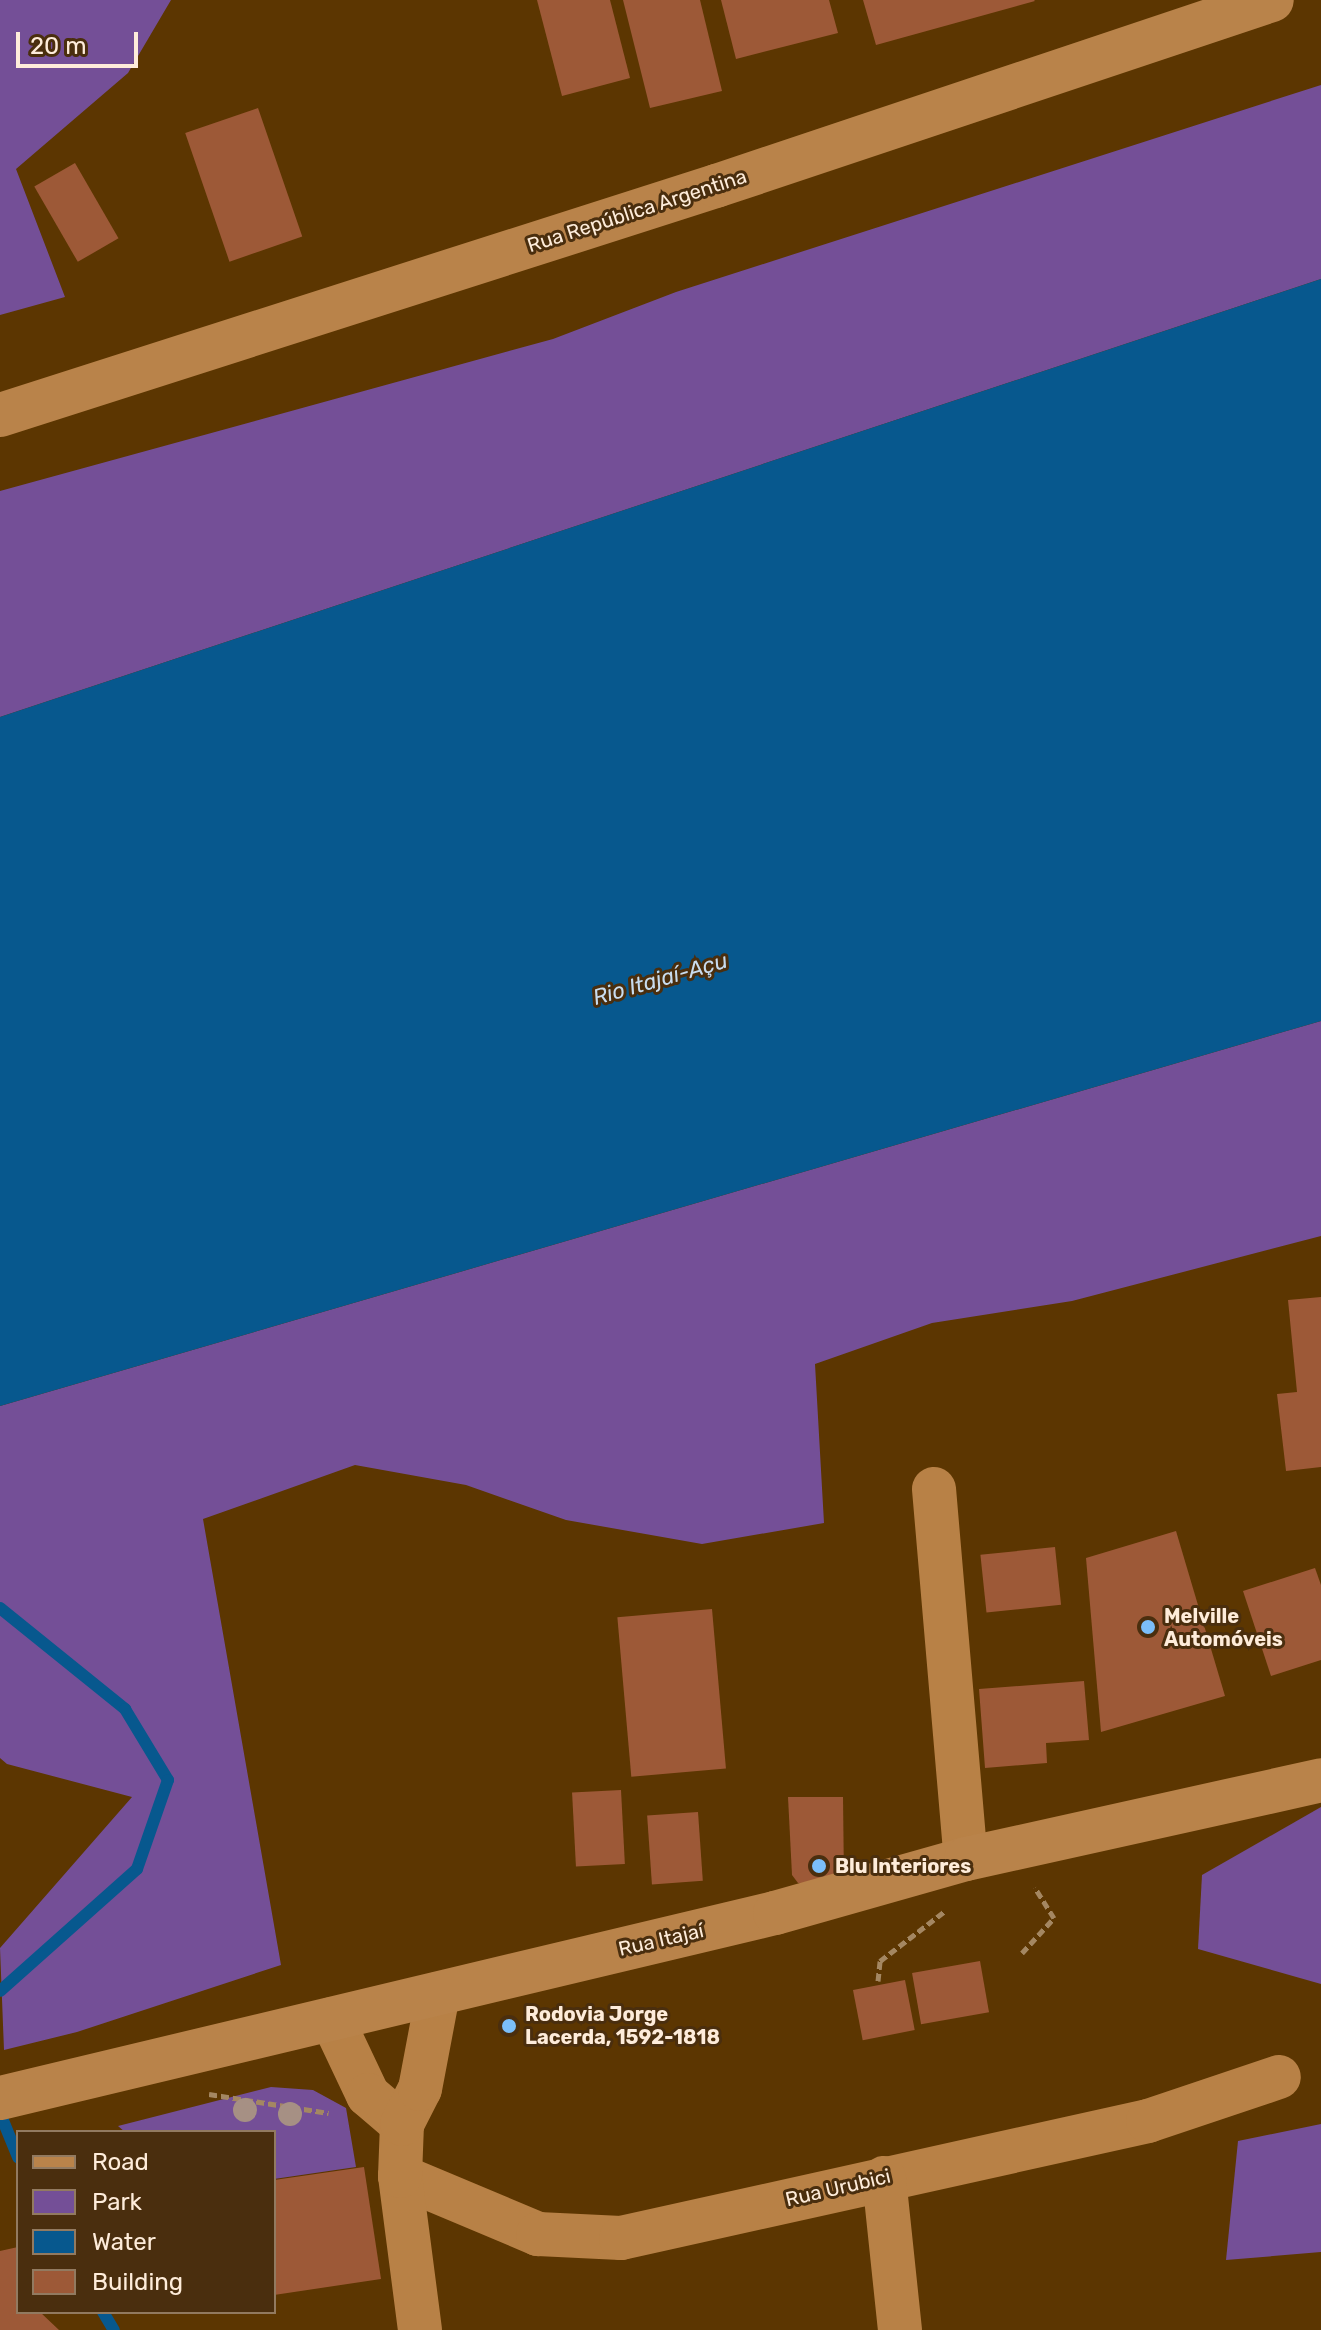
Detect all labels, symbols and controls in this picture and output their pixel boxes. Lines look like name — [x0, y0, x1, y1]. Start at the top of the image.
scale bar — [20, 16, 142, 66]
text: 20 m — [30, 32, 87, 60]
street label: Rua República Argentina — [524, 164, 750, 258]
water label: Rio Itajaí-Açu — [589, 947, 731, 1011]
place label: Melville Automóveis — [1164, 1604, 1283, 1651]
marker: Melville Automóveis — [1139, 1618, 1157, 1636]
place label: Blu Interiores — [835, 1854, 971, 1878]
marker: Blu Interiores — [810, 1857, 828, 1875]
street label: Rua Itajaí — [616, 1919, 706, 1961]
place label: Rodovia Jorge Lacerda, 1592-1818 — [525, 2002, 720, 2049]
marker: Rodovia Jorge Lacerda, 1592-1818 — [500, 2017, 518, 2035]
legend — [16, 2130, 276, 2314]
text: Road — [92, 2148, 149, 2176]
street label: Rua Urubici — [783, 2164, 893, 2212]
text: Park — [92, 2188, 142, 2216]
text: Water — [92, 2228, 156, 2256]
text: Building — [92, 2268, 183, 2296]

